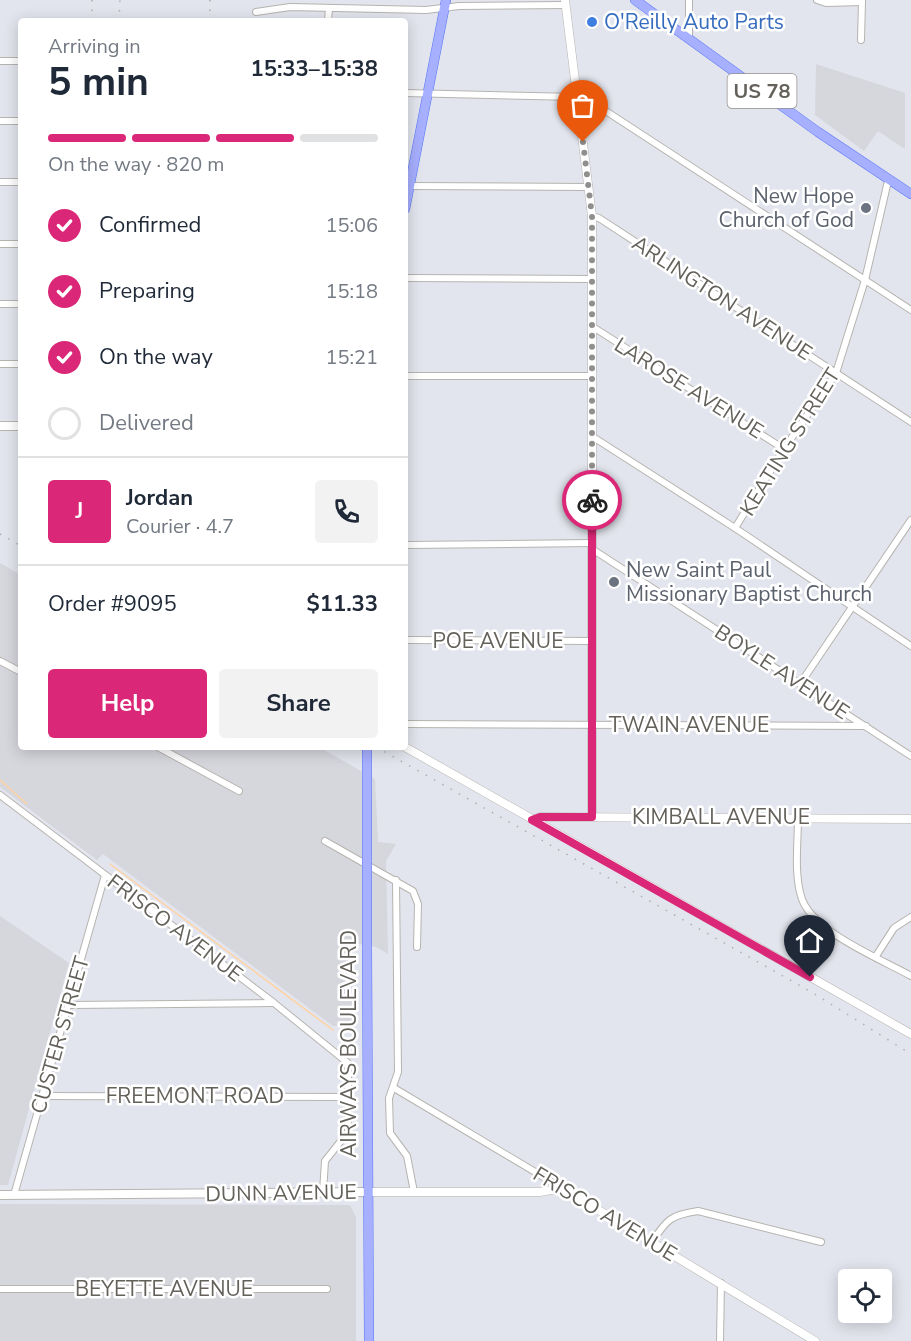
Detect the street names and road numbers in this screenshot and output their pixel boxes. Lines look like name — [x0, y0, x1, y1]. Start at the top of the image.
road number: US 78 — [728, 74, 796, 108]
street label: ARLINGTON AVENUE — [627, 229, 817, 367]
street label: LAROSE AVENUE — [609, 331, 769, 445]
street label: KEATING STREET — [733, 363, 847, 521]
street label: BOYLE AVENUE — [709, 618, 855, 726]
street label: POE AVENUE — [433, 627, 563, 655]
street label: TWAIN AVENUE — [609, 711, 769, 739]
street label: KIMBALL AVENUE — [632, 803, 810, 831]
street label: FRISCO AVENUE — [101, 868, 249, 988]
street label: AIRWAYS BOULEVARD — [335, 930, 363, 1158]
street label: CUSTER STREET — [24, 953, 96, 1117]
street label: FREEMONT ROAD — [106, 1082, 284, 1110]
street label: FRISCO AVENUE — [528, 1160, 682, 1268]
street label: DUNN AVENUE — [205, 1178, 357, 1208]
street label: BEYETTE AVENUE — [75, 1275, 253, 1303]

